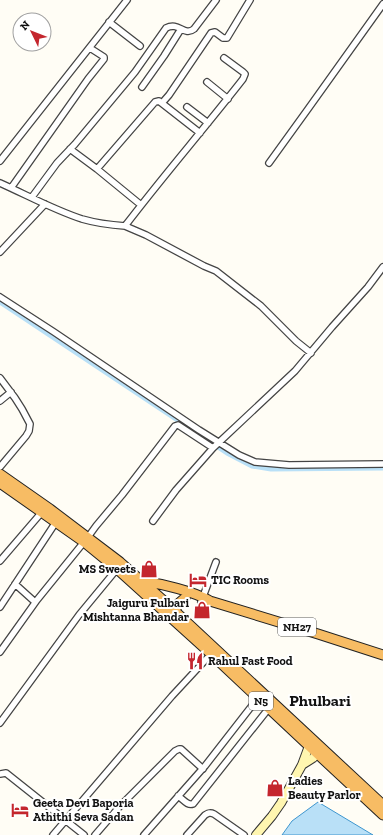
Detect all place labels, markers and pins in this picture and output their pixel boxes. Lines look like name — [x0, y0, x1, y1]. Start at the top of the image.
shop icon: MS Sweets — [139, 559, 159, 579]
place label: MS Sweets — [79, 562, 136, 576]
hotel icon: TIC Rooms — [188, 570, 208, 590]
place label: TIC Rooms — [211, 573, 270, 587]
place label: Jaiguru Fulbari Mishtanna Bhandar — [83, 596, 190, 624]
shop icon: Jaiguru Fulbari Mishtanna Bhandar — [192, 600, 212, 620]
restaurant icon: Rahul Fast Food — [185, 651, 205, 671]
place label: Rahul Fast Food — [208, 654, 293, 668]
place label: Ladies Beauty Parlor — [288, 774, 361, 802]
shop icon: Ladies Beauty Parlor — [265, 778, 285, 798]
place label: Geeta Devi Baporia Athithi Seva Sadan — [33, 796, 134, 824]
hotel icon: Geeta Devi Baporia Athithi Seva Sadan — [10, 800, 30, 820]

